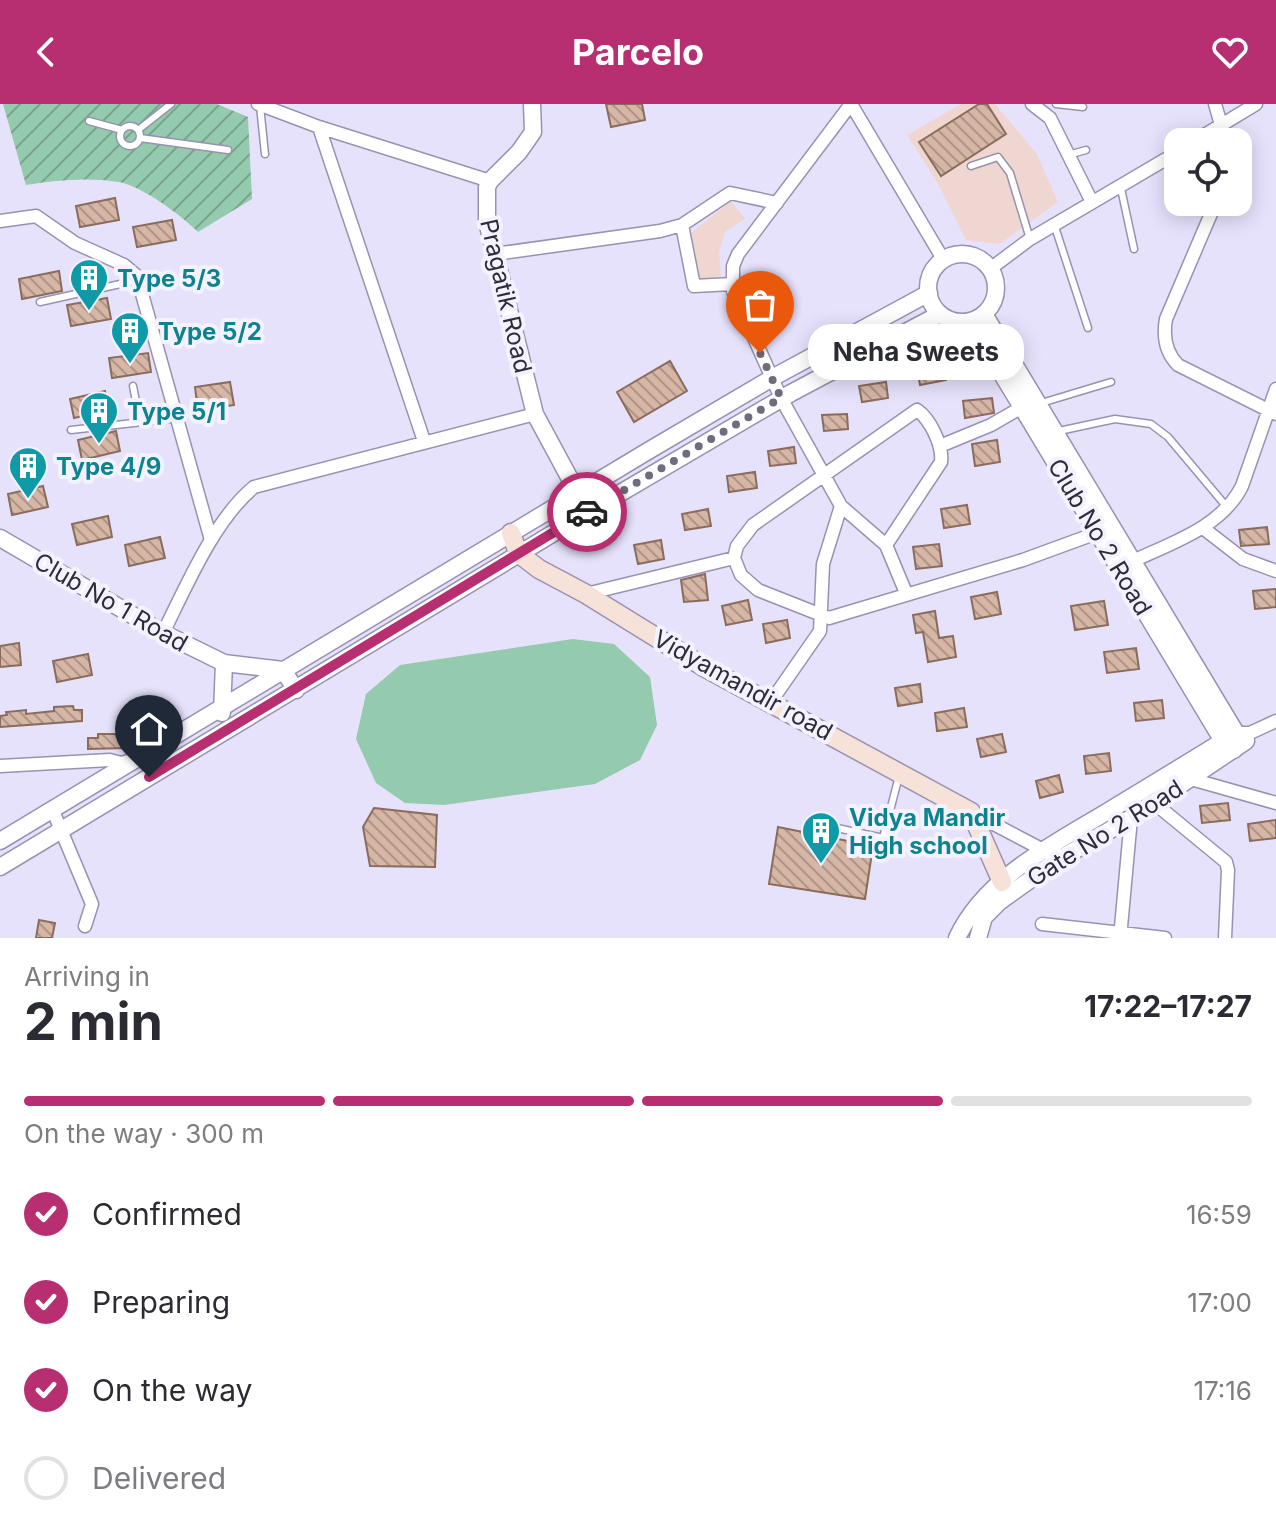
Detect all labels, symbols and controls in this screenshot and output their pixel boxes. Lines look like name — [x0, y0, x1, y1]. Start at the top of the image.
icon: back — [24, 30, 68, 74]
text: Parcelo — [572, 30, 704, 74]
icon: heart — [1208, 30, 1252, 74]
map controls — [1164, 128, 1252, 216]
button: locate — [1164, 128, 1252, 216]
street label: Pragatik Road — [474, 216, 538, 376]
building icon: Type 5/3 — [68, 257, 110, 312]
place label: Type 5/3 — [117, 264, 221, 293]
pin — [726, 271, 794, 353]
icon: bag — [738, 283, 782, 327]
building icon: Type 5/2 — [109, 310, 151, 365]
place label: Type 5/2 — [158, 317, 262, 346]
callout: Neha Sweets — [808, 325, 1024, 381]
text: Neha Sweets — [833, 336, 999, 367]
building icon: Type 5/1 — [78, 390, 120, 445]
place label: Type 5/1 — [127, 397, 226, 426]
building icon: Type 4/9 — [7, 445, 49, 500]
place label: Type 4/9 — [56, 452, 161, 481]
street label: Club No 2 Road — [1042, 453, 1158, 621]
courier — [547, 472, 627, 552]
icon: car — [565, 490, 609, 534]
street label: Club No 1 Road — [29, 546, 193, 658]
street label: Vidyamandir road — [648, 624, 838, 746]
pin — [115, 695, 183, 777]
icon: home — [127, 707, 171, 751]
street label: Gate No 2 Road — [1022, 773, 1188, 893]
place label: Vidya Mandir High school — [849, 803, 1005, 860]
building icon: Vidya Mandir High school — [800, 810, 842, 865]
text: Arriving in — [24, 961, 150, 992]
text: 17:22–17:27 — [1084, 988, 1252, 1024]
text: 2 min — [24, 990, 163, 1053]
text: On the way · 300 m — [24, 1118, 264, 1149]
icon: check — [24, 1192, 68, 1236]
text: Confirmed — [92, 1196, 242, 1232]
text: 16:59 — [1186, 1199, 1252, 1230]
icon: check — [24, 1280, 68, 1324]
text: Preparing — [92, 1284, 230, 1320]
text: 17:00 — [1187, 1287, 1252, 1318]
icon: check — [24, 1368, 68, 1412]
text: On the way — [92, 1372, 252, 1408]
text: 17:16 — [1193, 1375, 1252, 1406]
text: Delivered — [92, 1460, 226, 1496]

